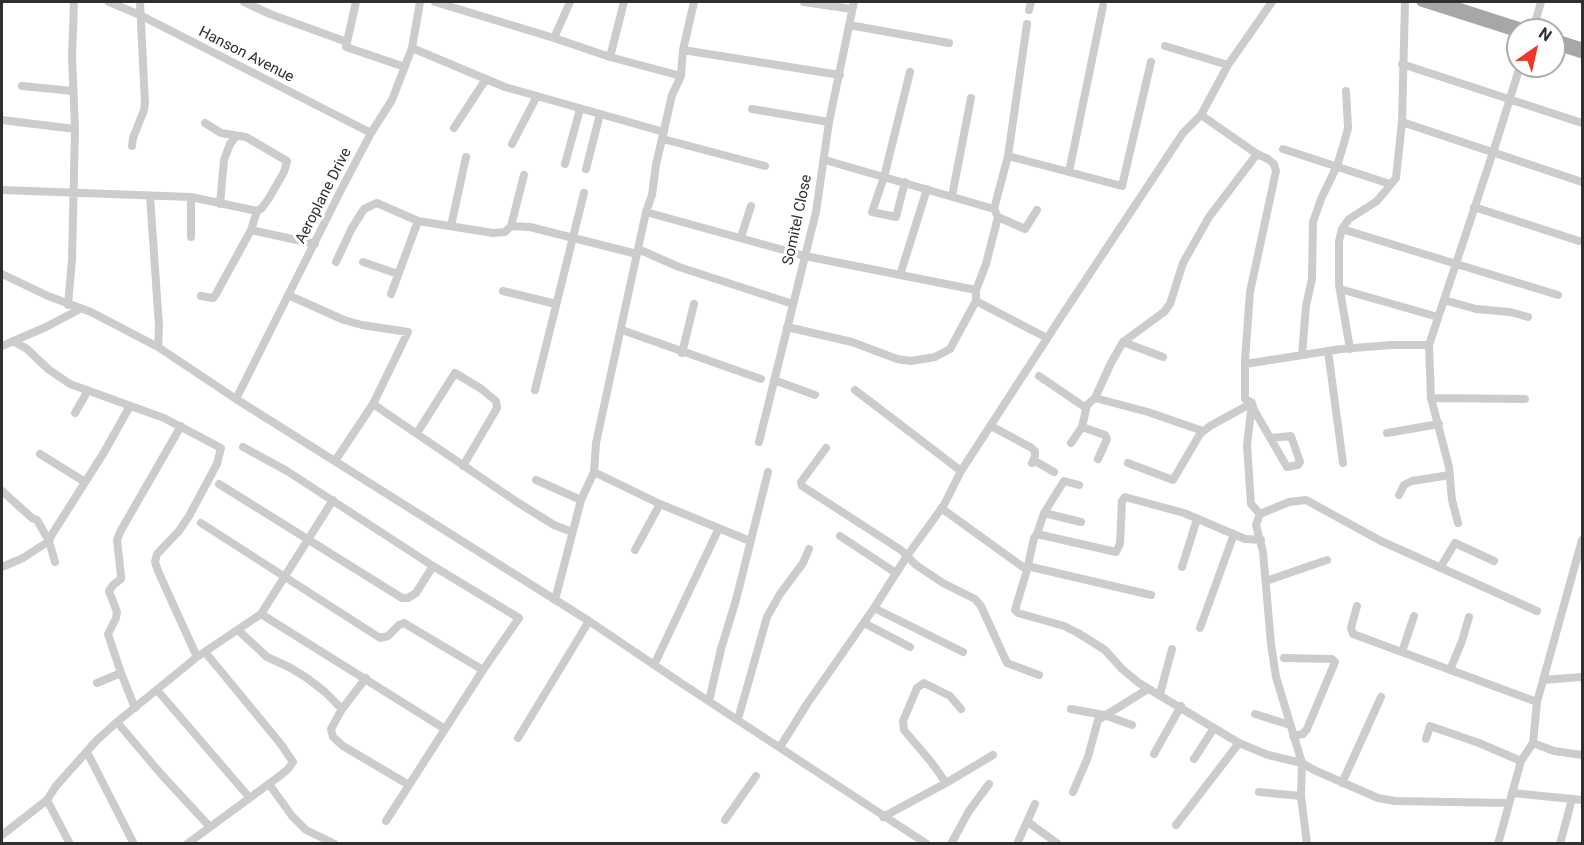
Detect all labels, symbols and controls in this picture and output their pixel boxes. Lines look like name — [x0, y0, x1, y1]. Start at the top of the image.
north arrow — [1506, 18, 1566, 78]
street label: Hanson Avenue — [195, 23, 297, 87]
text: N — [1535, 23, 1555, 45]
street label: Aeroplane Drive — [292, 145, 356, 247]
street label: Somitel Close — [780, 173, 816, 267]

